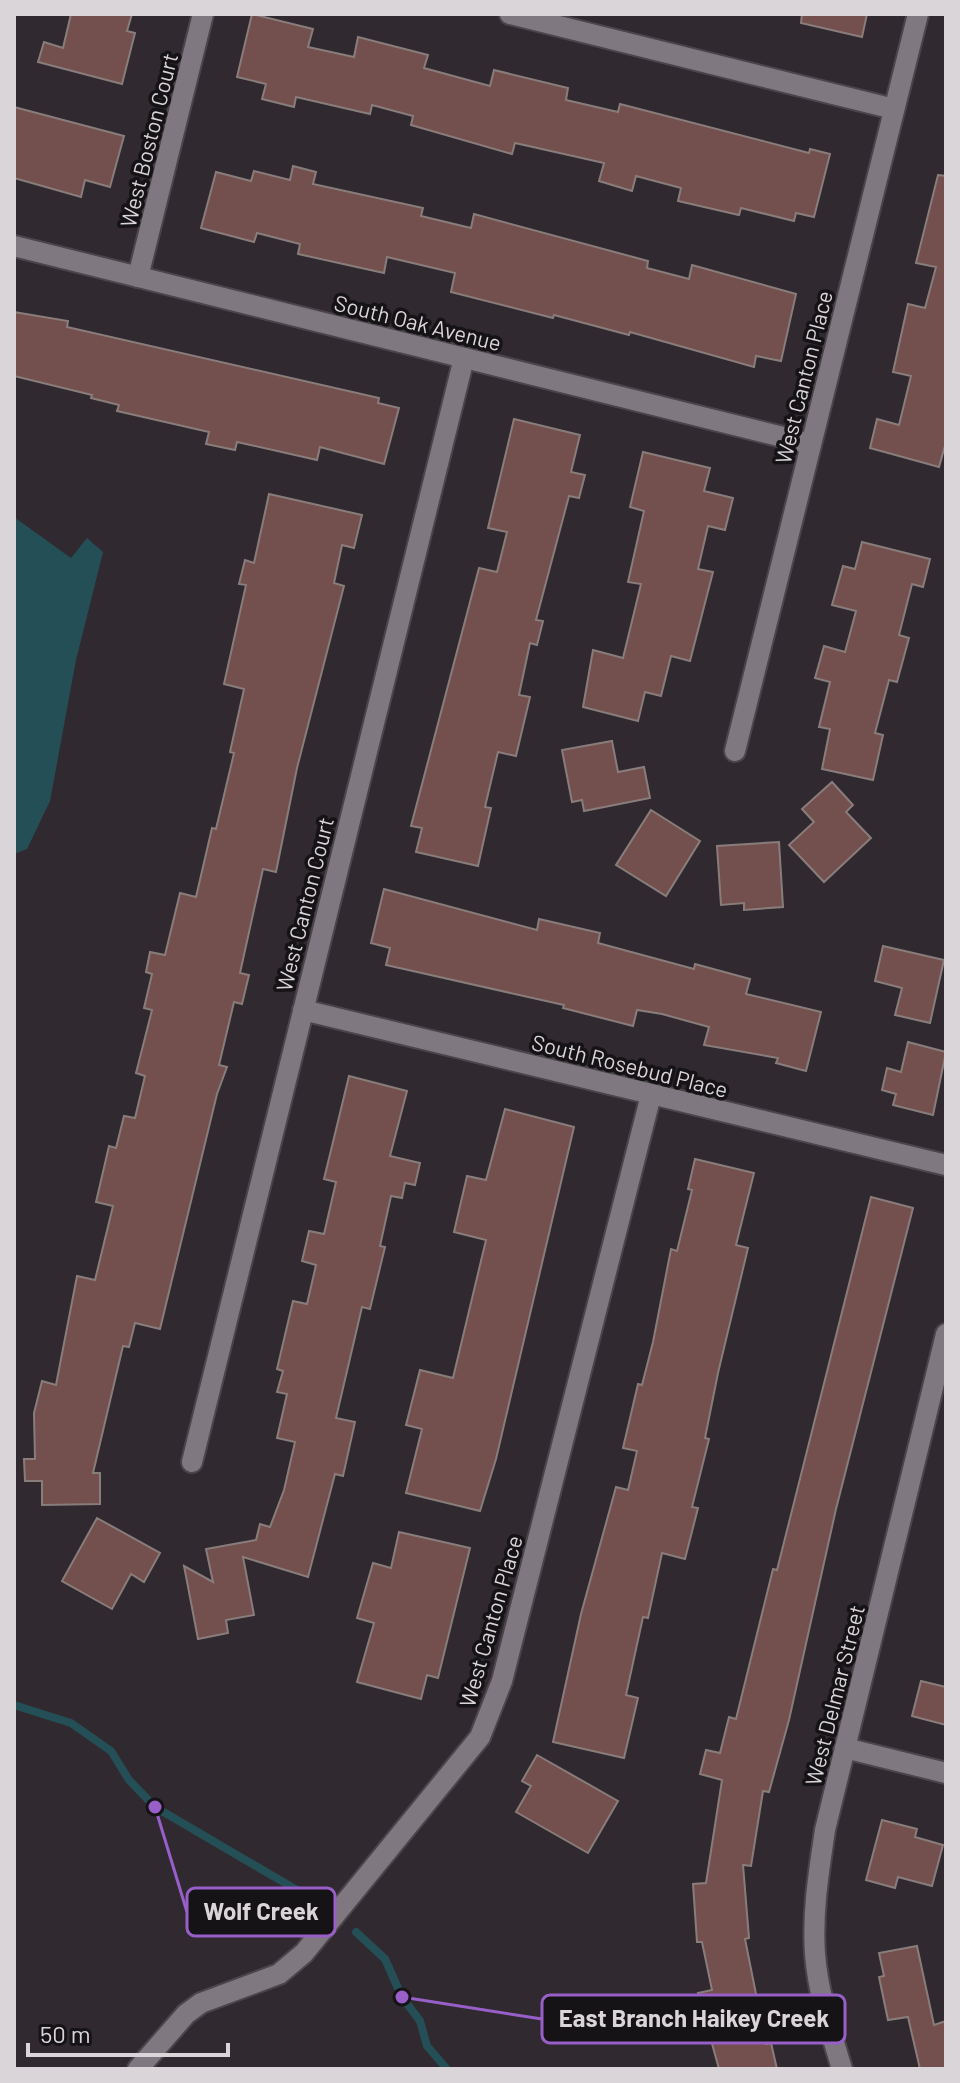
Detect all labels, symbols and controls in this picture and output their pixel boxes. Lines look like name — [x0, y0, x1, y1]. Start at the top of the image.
street label: West Boston Court — [114, 50, 182, 230]
street label: West Canton Place — [769, 288, 837, 466]
street label: South Oak Avenue — [332, 289, 504, 355]
street label: West Canton Court — [270, 814, 338, 994]
street label: South Rosebud Place — [529, 1028, 731, 1102]
street label: West Canton Place — [453, 1532, 527, 1710]
street label: West Delmar Street — [799, 1602, 869, 1788]
callout: Wolf Creek — [187, 1888, 335, 1936]
text: Wolf Creek — [203, 1896, 319, 1925]
callout: East Branch Haikey Creek — [542, 1995, 845, 2043]
text: East Branch Haikey Creek — [559, 2003, 829, 2032]
scale bar — [28, 2007, 228, 2057]
text: 50 m — [40, 2019, 91, 2048]

